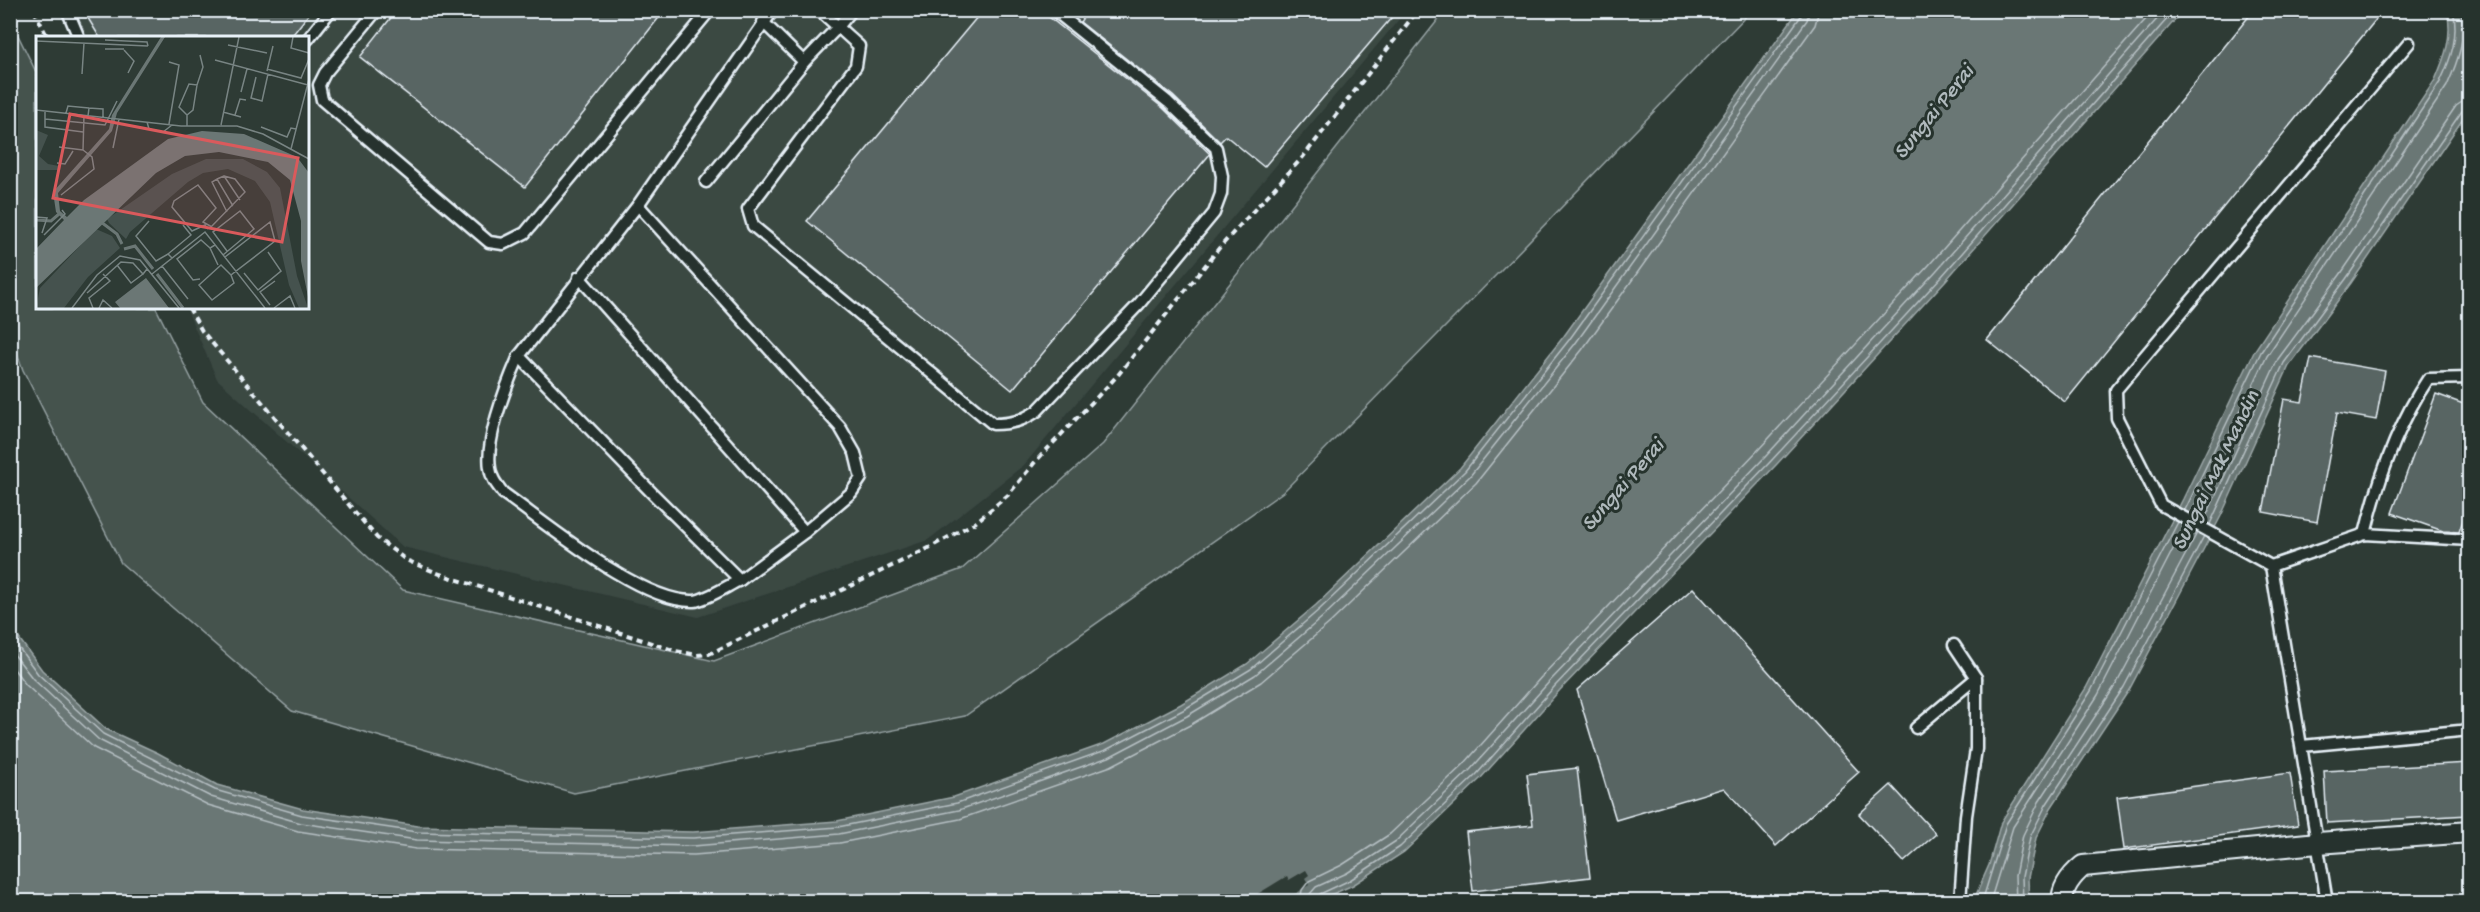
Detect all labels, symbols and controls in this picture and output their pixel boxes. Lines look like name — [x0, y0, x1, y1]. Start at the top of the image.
inset map — [36, 36, 309, 309]
water label: Sungai Perai — [1889, 59, 1982, 165]
water label: Sungai Mak Mandin — [2167, 387, 2267, 555]
water label: Sungai Perai — [1577, 433, 1673, 538]

